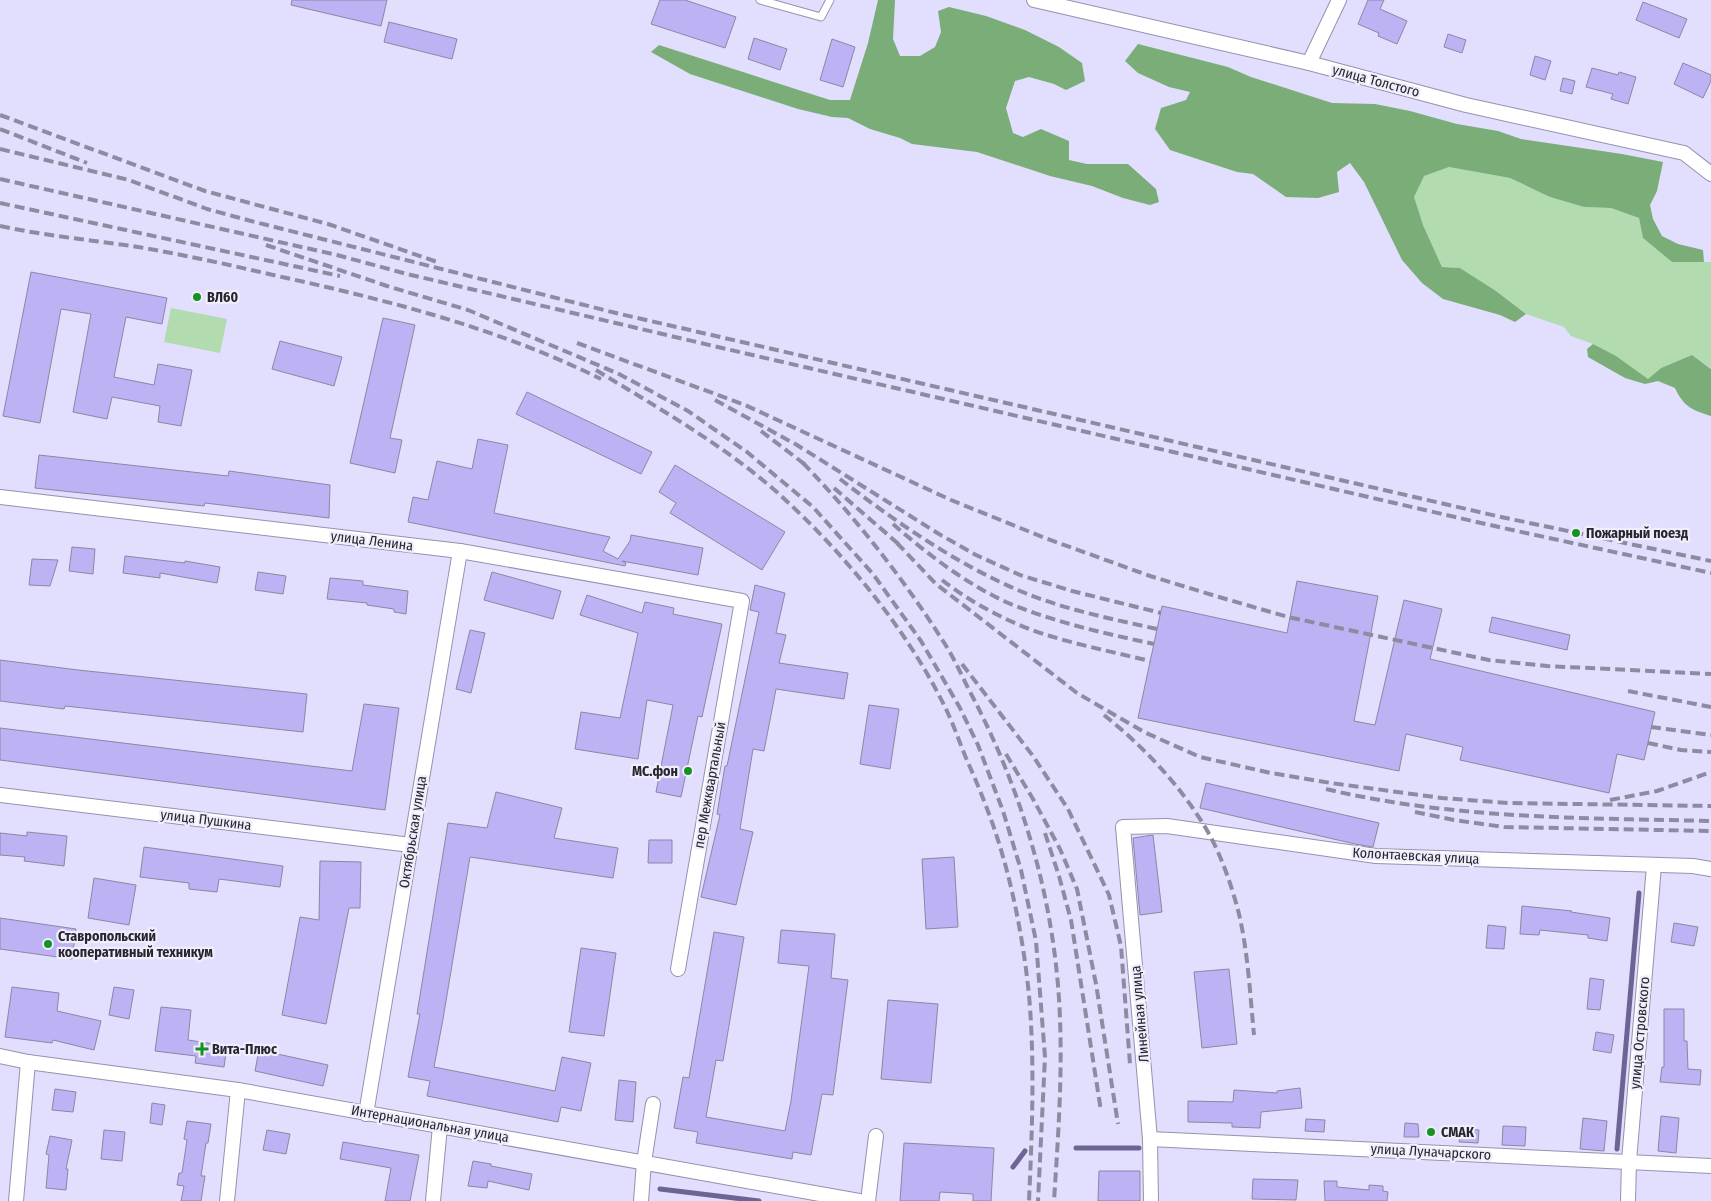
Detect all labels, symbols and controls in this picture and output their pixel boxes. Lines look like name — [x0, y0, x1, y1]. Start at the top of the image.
street label: улица Толстого — [1331, 61, 1421, 101]
place label: ВЛ60 — [207, 289, 238, 306]
marker: ВЛ60 — [191, 291, 203, 303]
place label: Пожарный поезд — [1586, 525, 1688, 542]
marker: Пожарный поезд — [1570, 527, 1582, 539]
street label: улица Ленина — [330, 528, 414, 554]
street label: пер Межквартальный — [690, 720, 730, 850]
place label: МС.фон — [632, 763, 678, 780]
marker: МС.фон — [682, 765, 694, 777]
street label: Октябрьская улица — [396, 775, 430, 889]
street label: улица Пушкина — [160, 806, 253, 834]
street label: Колонтаевская улица — [1352, 844, 1480, 868]
place label: Ставропольский кооперативный техникум — [58, 928, 213, 961]
marker: Ставропольский кооперативный техникум — [42, 938, 54, 950]
street label: Линейная улица — [1127, 965, 1153, 1063]
street label: улица Островского — [1627, 976, 1653, 1090]
place label: Вита-Плюс — [212, 1041, 278, 1058]
marker: Вита-Плюс — [196, 1043, 208, 1055]
street label: Интернациональная улица — [350, 1102, 510, 1146]
place label: СМАК — [1441, 1124, 1475, 1141]
marker: СМАК — [1425, 1126, 1437, 1138]
street label: улица Луначарского — [1370, 1140, 1492, 1164]

